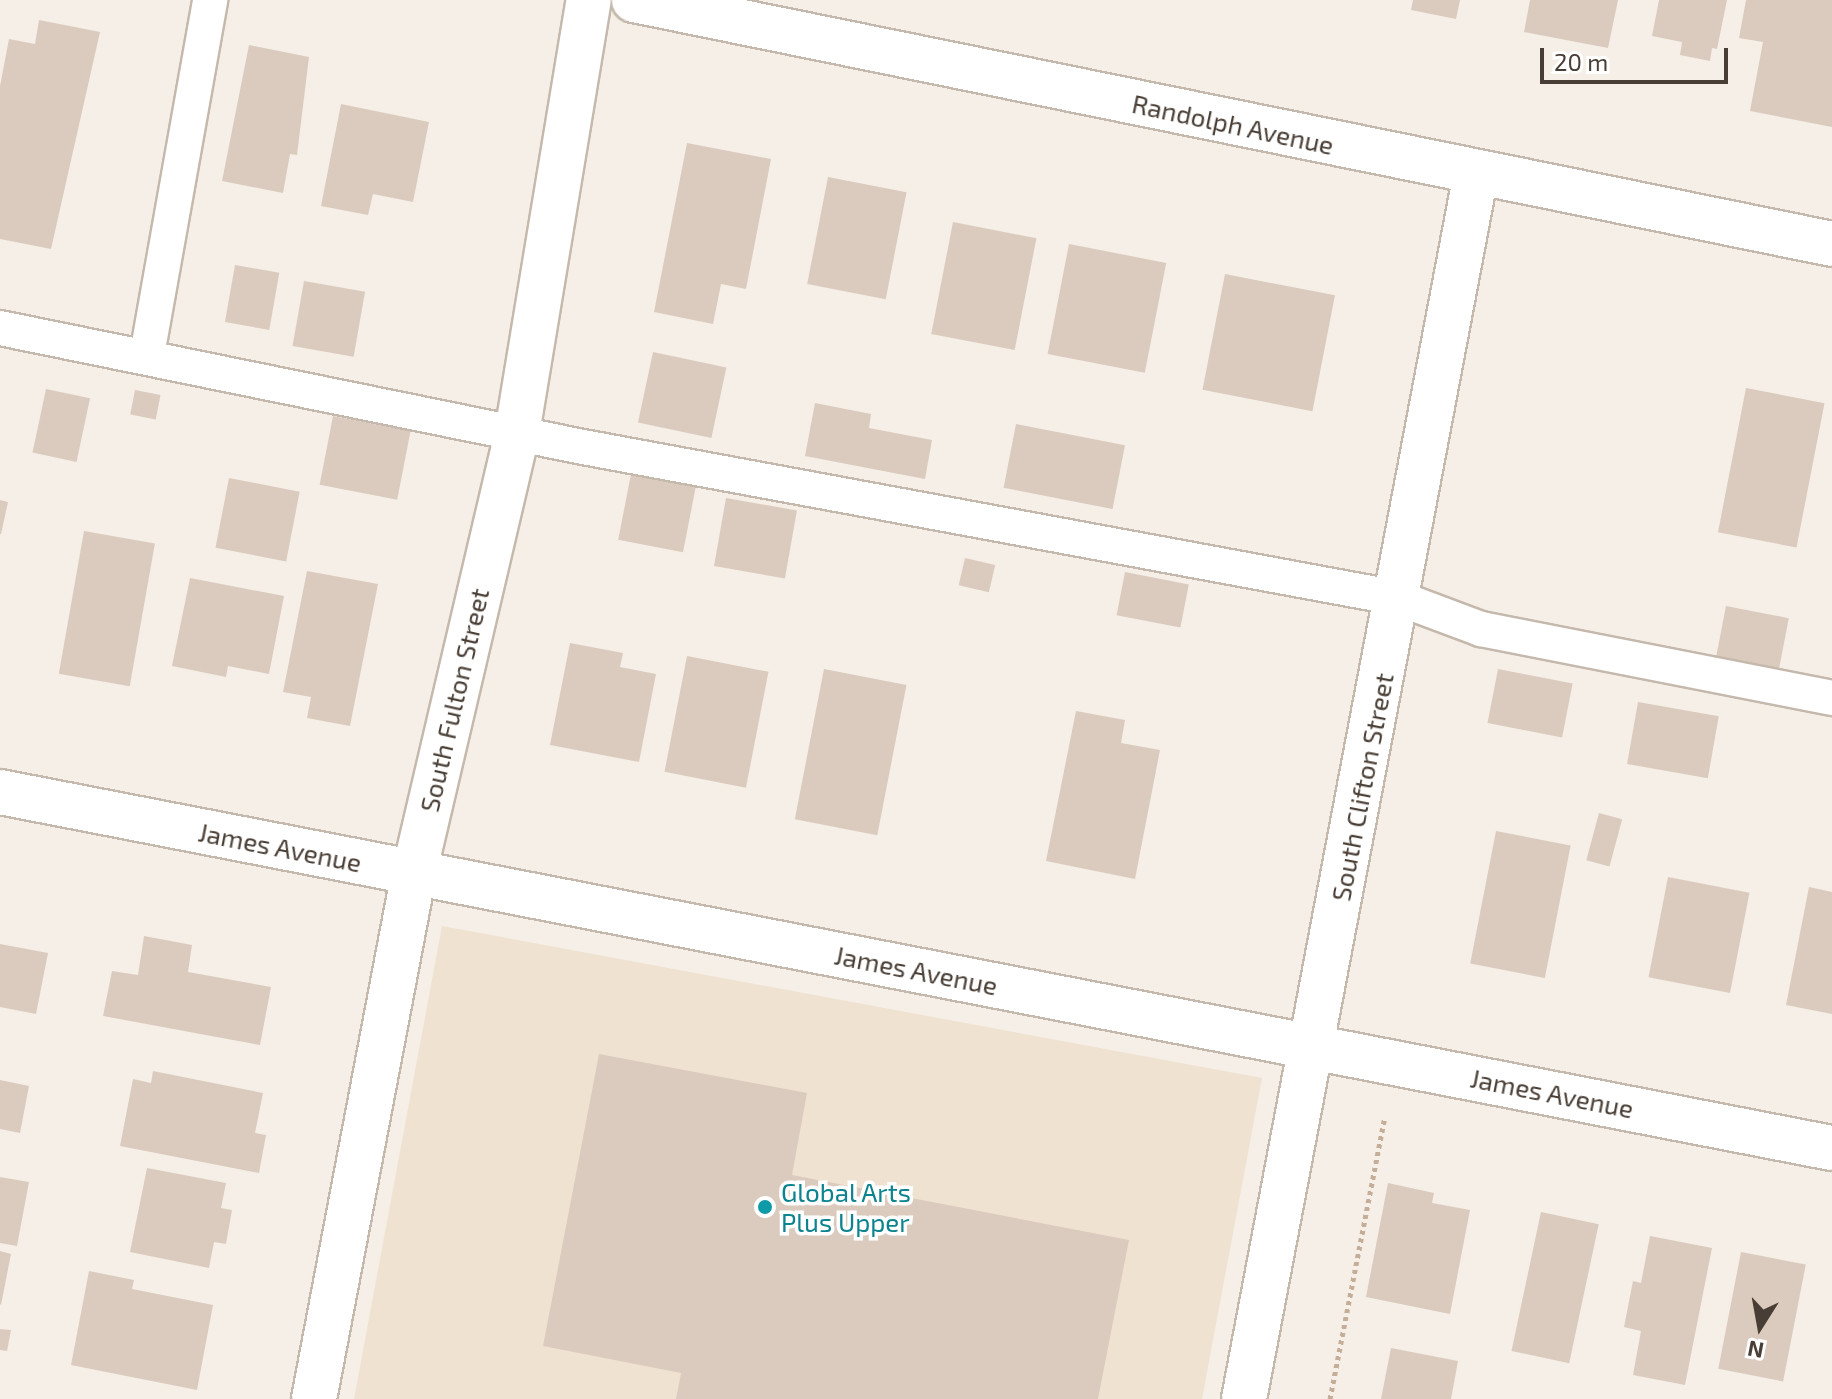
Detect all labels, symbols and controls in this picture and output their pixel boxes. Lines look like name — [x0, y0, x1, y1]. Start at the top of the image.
scale bar — [1544, 32, 1732, 82]
text: 20 m — [1554, 47, 1608, 76]
street label: Randolph Avenue — [1129, 87, 1337, 161]
street label: South Fulton Street — [413, 585, 495, 815]
street label: South Clifton Street — [1325, 670, 1399, 904]
street label: James Avenue — [196, 816, 364, 878]
street label: James Avenue — [832, 939, 1000, 1001]
street label: James Avenue — [1468, 1062, 1636, 1124]
place label: Global Arts Plus Upper — [781, 1176, 912, 1238]
marker: Global Arts Plus Upper — [756, 1198, 774, 1216]
north arrow — [1720, 1287, 1800, 1367]
text: N — [1745, 1336, 1766, 1365]

